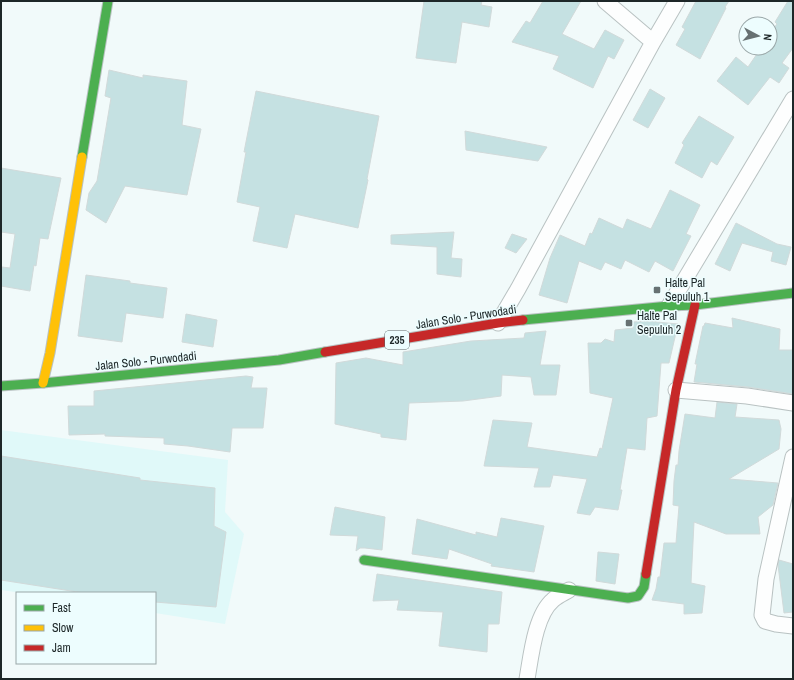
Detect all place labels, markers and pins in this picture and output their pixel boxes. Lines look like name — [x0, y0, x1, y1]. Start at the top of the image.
place label: Halte Pal Sepuluh 1 — [665, 275, 710, 305]
marker: Halte Pal Sepuluh 1 — [652, 285, 662, 295]
place label: Halte Pal Sepuluh 2 — [637, 308, 681, 338]
marker: Halte Pal Sepuluh 2 — [624, 318, 634, 328]

